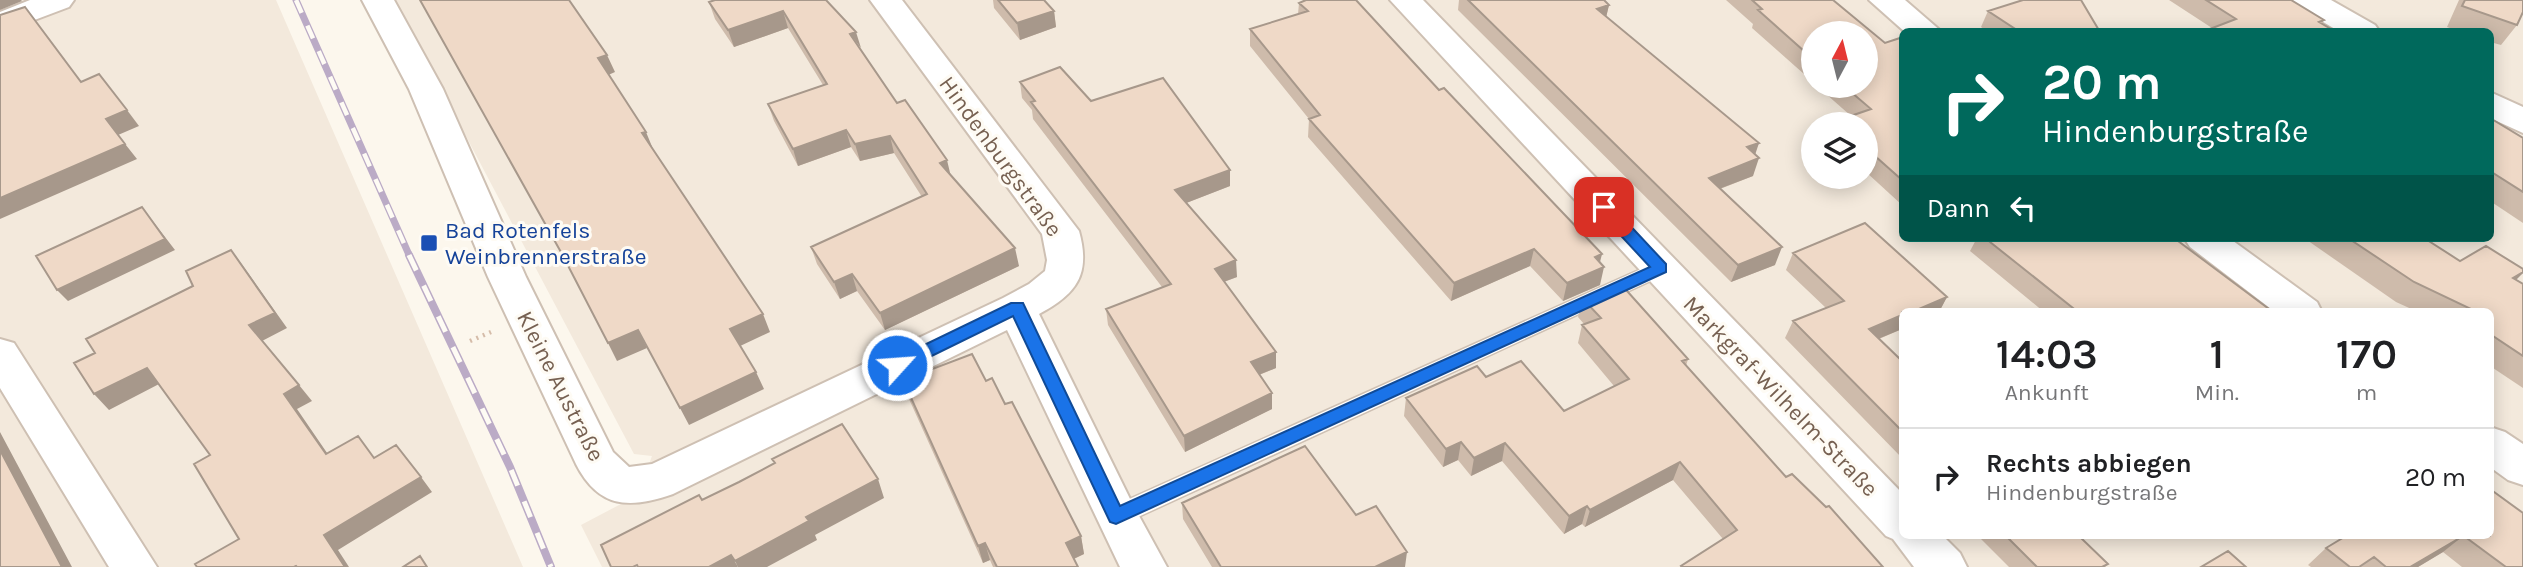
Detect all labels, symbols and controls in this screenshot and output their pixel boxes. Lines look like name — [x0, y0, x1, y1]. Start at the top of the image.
north arrow — [1801, 21, 1878, 98]
map controls — [1801, 21, 1878, 189]
text: 20 m — [2042, 54, 2162, 111]
icon: right — [1927, 56, 2018, 147]
street label: Hindenburgstraße — [933, 71, 1068, 242]
button: layers — [1801, 112, 1878, 189]
text: Hindenburgstraße — [2042, 113, 2309, 150]
pin — [1574, 177, 1634, 237]
icon: arrive — [1585, 188, 1623, 226]
icon: left — [2004, 189, 2042, 227]
text: Dann — [1927, 193, 1990, 224]
place label: Bad Rotenfels Weinbrennerstraße — [445, 217, 647, 270]
marker: Bad Rotenfels Weinbrennerstraße — [419, 233, 439, 253]
street label: Markgraf-Wilhelm-Straße — [1678, 290, 1884, 502]
street label: Kleine Austraße — [511, 307, 610, 466]
position arrow — [860, 328, 934, 402]
text: 14:03 — [1996, 329, 2098, 379]
text: 1 — [2209, 329, 2224, 379]
text: 170 — [2336, 329, 2397, 379]
text: Ankunft — [2005, 379, 2089, 406]
text: Min. — [2195, 379, 2239, 406]
text: m — [2356, 379, 2377, 406]
text: Rechts abbiegen — [1986, 448, 2192, 479]
icon: right — [1927, 458, 1965, 496]
text: 20 m — [2405, 462, 2466, 493]
text: Hindenburgstraße — [1986, 479, 2178, 506]

